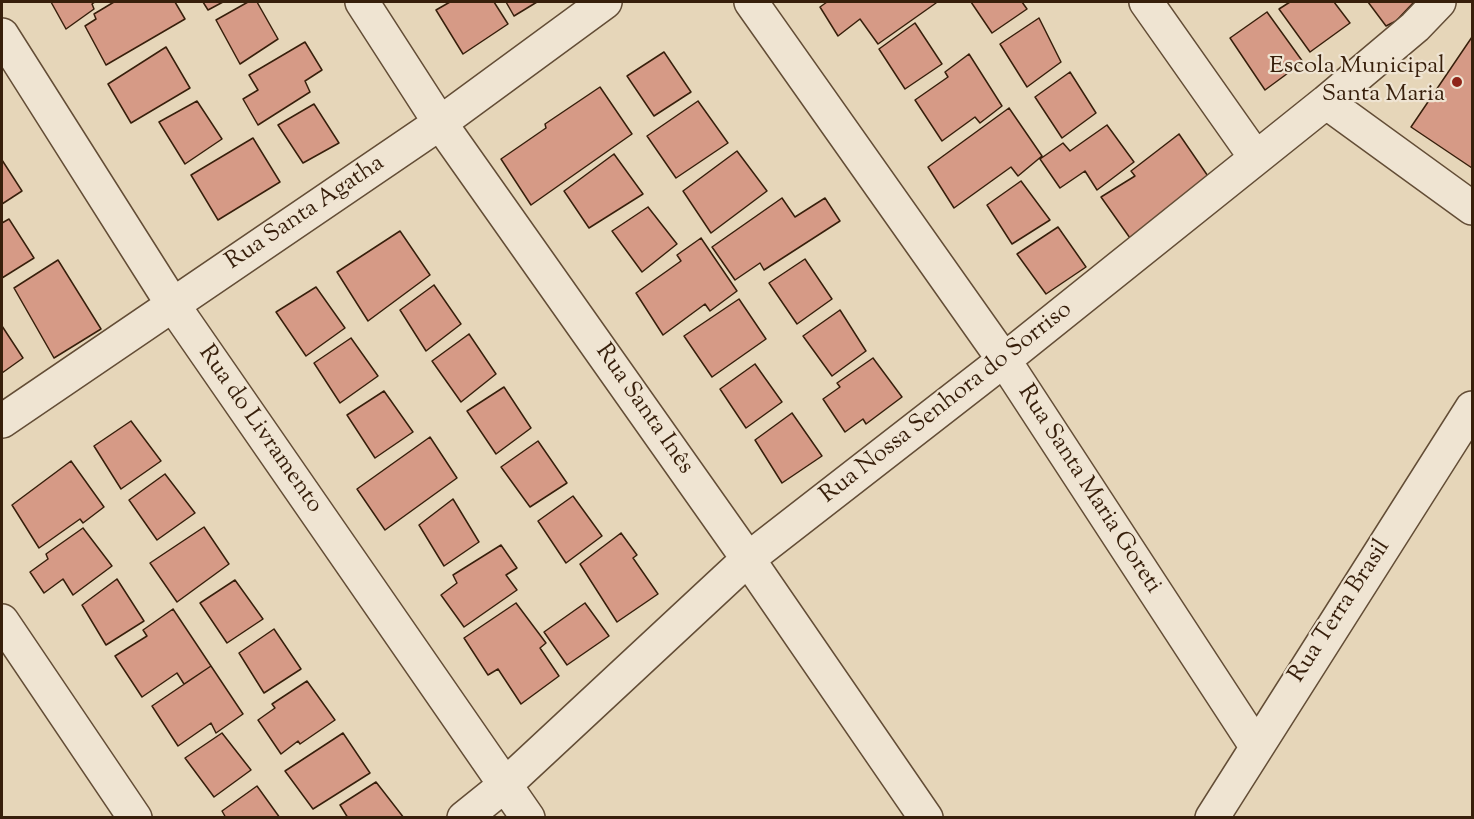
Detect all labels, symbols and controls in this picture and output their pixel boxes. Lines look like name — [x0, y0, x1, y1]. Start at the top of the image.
place label: Escola Municipal Santa Maria — [1269, 54, 1445, 110]
marker: Escola Municipal Santa Maria — [1450, 75, 1464, 89]
street label: Rua Santa Agatha — [221, 150, 391, 278]
street label: Rua Nossa Senhora do Sorriso — [815, 297, 1079, 511]
street label: Rua Santa Inês — [587, 339, 699, 481]
street label: Rua do Livramento — [190, 341, 328, 519]
street label: Rua Santa Maria Goreti — [1010, 380, 1166, 600]
street label: Rua Terra Brasil — [1284, 535, 1398, 689]

